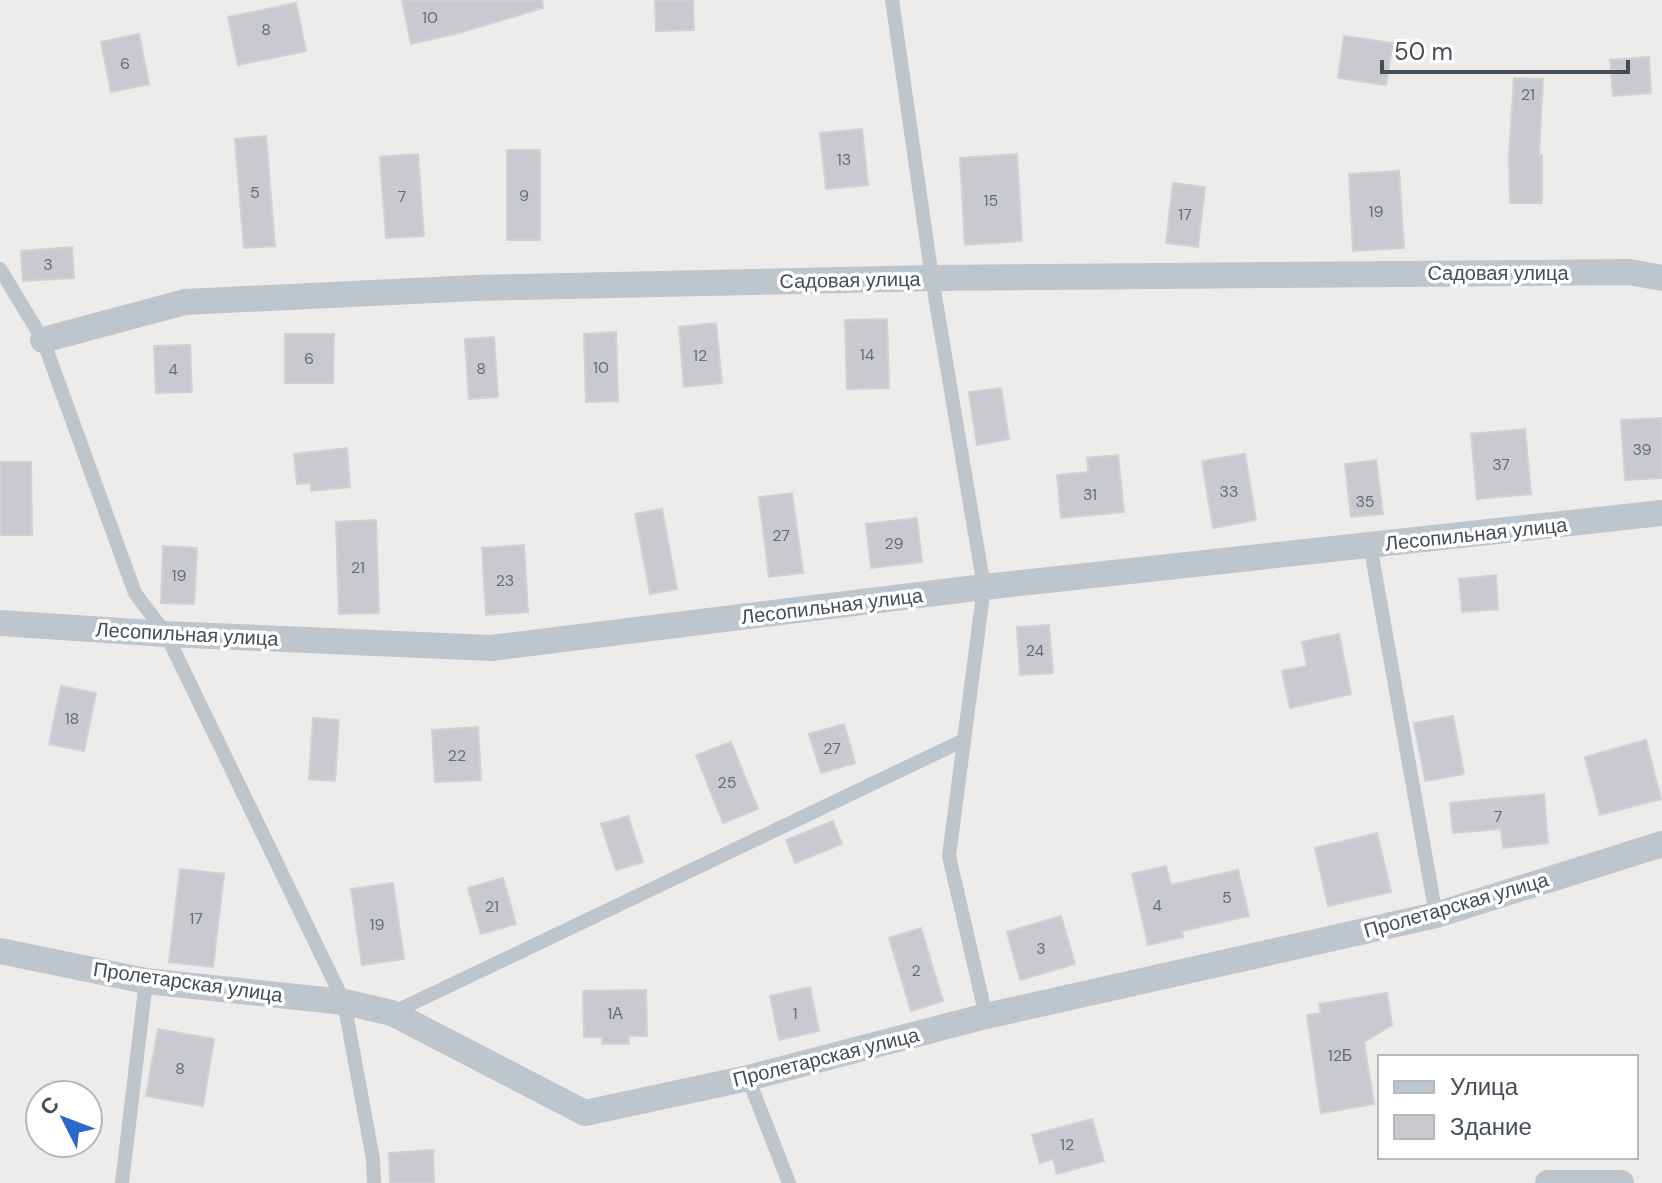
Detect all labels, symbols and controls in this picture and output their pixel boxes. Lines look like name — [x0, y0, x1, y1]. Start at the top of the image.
house number: 10 — [422, 7, 438, 28]
house number: 8 — [261, 19, 271, 40]
scale bar — [1382, 24, 1628, 74]
text: 50 m — [1394, 36, 1453, 67]
house number: 6 — [120, 53, 130, 74]
house number: 21 — [1521, 84, 1535, 105]
house number: 13 — [837, 149, 851, 170]
house number: 5 — [250, 182, 260, 203]
house number: 9 — [519, 185, 529, 206]
house number: 7 — [398, 186, 406, 207]
house number: 15 — [984, 190, 998, 211]
house number: 19 — [1368, 201, 1384, 222]
house number: 17 — [1178, 204, 1192, 225]
house number: 3 — [43, 254, 53, 275]
street label: Садовая улица — [1427, 260, 1569, 286]
street label: Садовая улица — [779, 266, 922, 294]
house number: 14 — [860, 344, 875, 365]
house number: 12 — [693, 345, 707, 366]
house number: 6 — [304, 348, 314, 369]
house number: 10 — [593, 357, 609, 378]
house number: 8 — [476, 358, 486, 379]
house number: 4 — [168, 359, 178, 380]
house number: 39 — [1632, 439, 1652, 460]
house number: 37 — [1492, 454, 1510, 475]
house number: 33 — [1220, 481, 1238, 502]
house number: 31 — [1083, 484, 1097, 505]
house number: 35 — [1355, 491, 1375, 512]
street label: Лесопильная улица — [1384, 511, 1569, 556]
house number: 27 — [772, 525, 790, 546]
house number: 29 — [884, 533, 904, 554]
house number: 21 — [351, 557, 365, 578]
house number: 19 — [171, 565, 187, 586]
house number: 23 — [496, 570, 514, 591]
street label: Лесопильная улица — [740, 582, 925, 630]
street label: Лесопильная улица — [95, 616, 280, 652]
house number: 24 — [1026, 640, 1045, 661]
house number: 18 — [65, 708, 79, 729]
house number: 27 — [823, 738, 841, 759]
house number: 22 — [448, 745, 466, 766]
house number: 25 — [718, 772, 736, 793]
house number: 7 — [1494, 806, 1502, 827]
street label: Пролетарская улица — [1361, 866, 1552, 944]
house number: 5 — [1222, 887, 1232, 908]
house number: 4 — [1152, 895, 1162, 916]
house number: 21 — [485, 896, 499, 917]
house number: 17 — [189, 908, 203, 929]
house number: 19 — [369, 914, 385, 935]
house number: 3 — [1036, 938, 1046, 959]
street label: Пролетарская улица — [92, 956, 285, 1008]
house number: 2 — [911, 960, 921, 981]
house number: 1А — [607, 1003, 623, 1024]
house number: 1 — [793, 1003, 798, 1024]
street label: Пролетарская улица — [730, 1021, 923, 1093]
house number: 12Б — [1328, 1045, 1352, 1066]
legend — [1378, 1055, 1638, 1159]
house number: 8 — [175, 1058, 185, 1079]
text: Улица — [1450, 1071, 1519, 1102]
north arrow — [24, 1079, 104, 1159]
text: С — [33, 1090, 66, 1122]
text: Здание — [1450, 1111, 1532, 1142]
house number: 12 — [1060, 1134, 1074, 1155]

